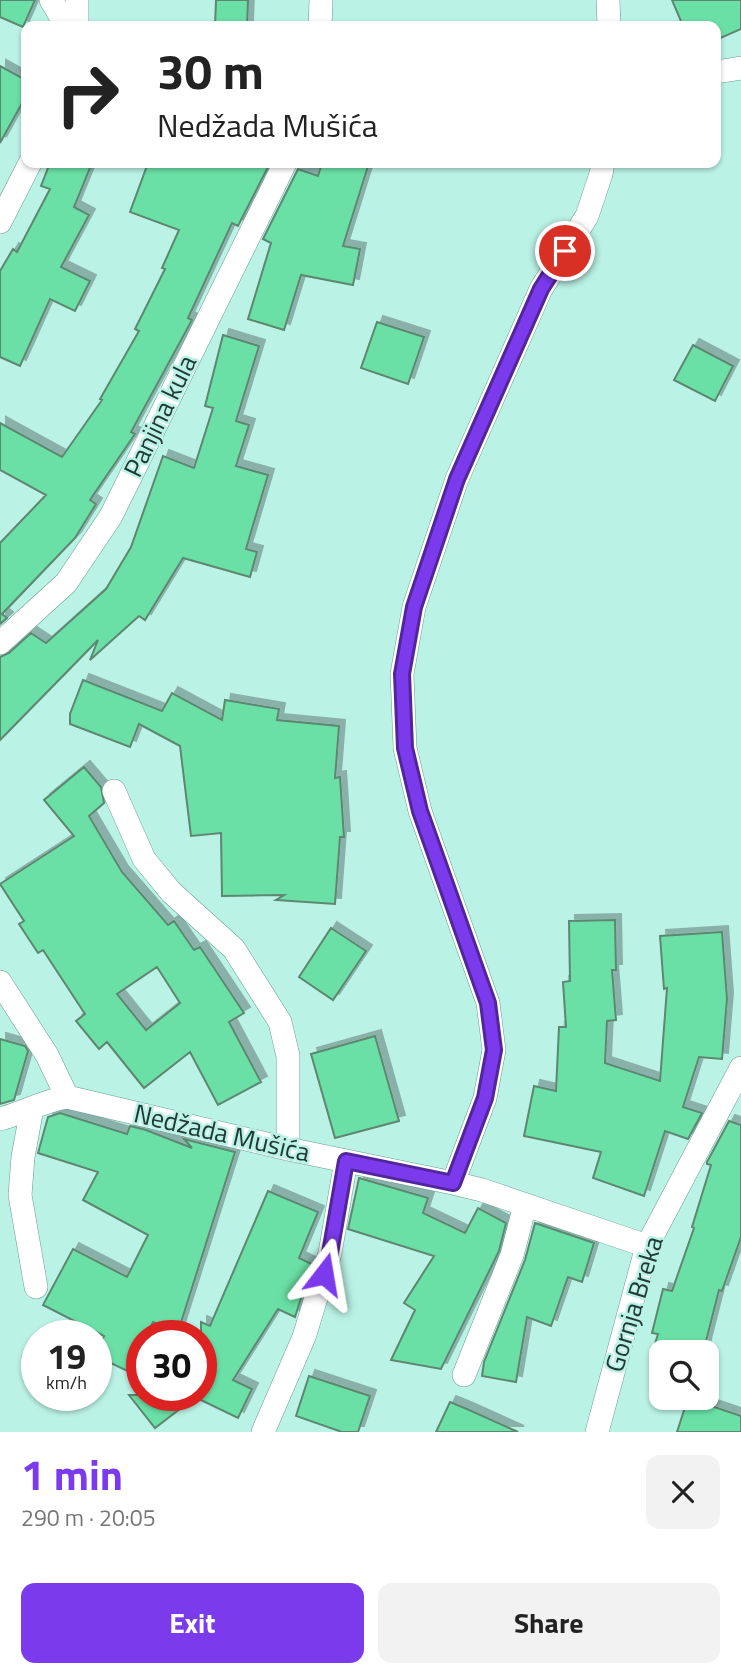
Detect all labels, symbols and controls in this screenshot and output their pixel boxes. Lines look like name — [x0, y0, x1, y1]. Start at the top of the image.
text: 30 m — [157, 33, 264, 108]
icon: right — [42, 49, 133, 140]
text: Nedžada Mušića — [157, 101, 378, 149]
pin — [535, 221, 595, 281]
icon: arrive — [546, 232, 584, 270]
street label: Panjina kula — [113, 348, 206, 484]
street label: Nedžada Mušića — [130, 1093, 314, 1172]
street label: Gornja Breka — [594, 1231, 673, 1377]
position arrow — [287, 1237, 361, 1311]
speed limit sign: 30 — [126, 1320, 217, 1411]
text: 19 — [47, 1329, 86, 1383]
map controls — [649, 1340, 719, 1410]
button: search — [649, 1340, 719, 1410]
text: km/h — [46, 1369, 87, 1396]
text: 1 min — [21, 1442, 123, 1506]
button: close — [646, 1455, 720, 1529]
text: 290 m · 20:05 — [21, 1500, 156, 1535]
button: Exit — [21, 1583, 364, 1663]
button: Share — [378, 1583, 720, 1663]

